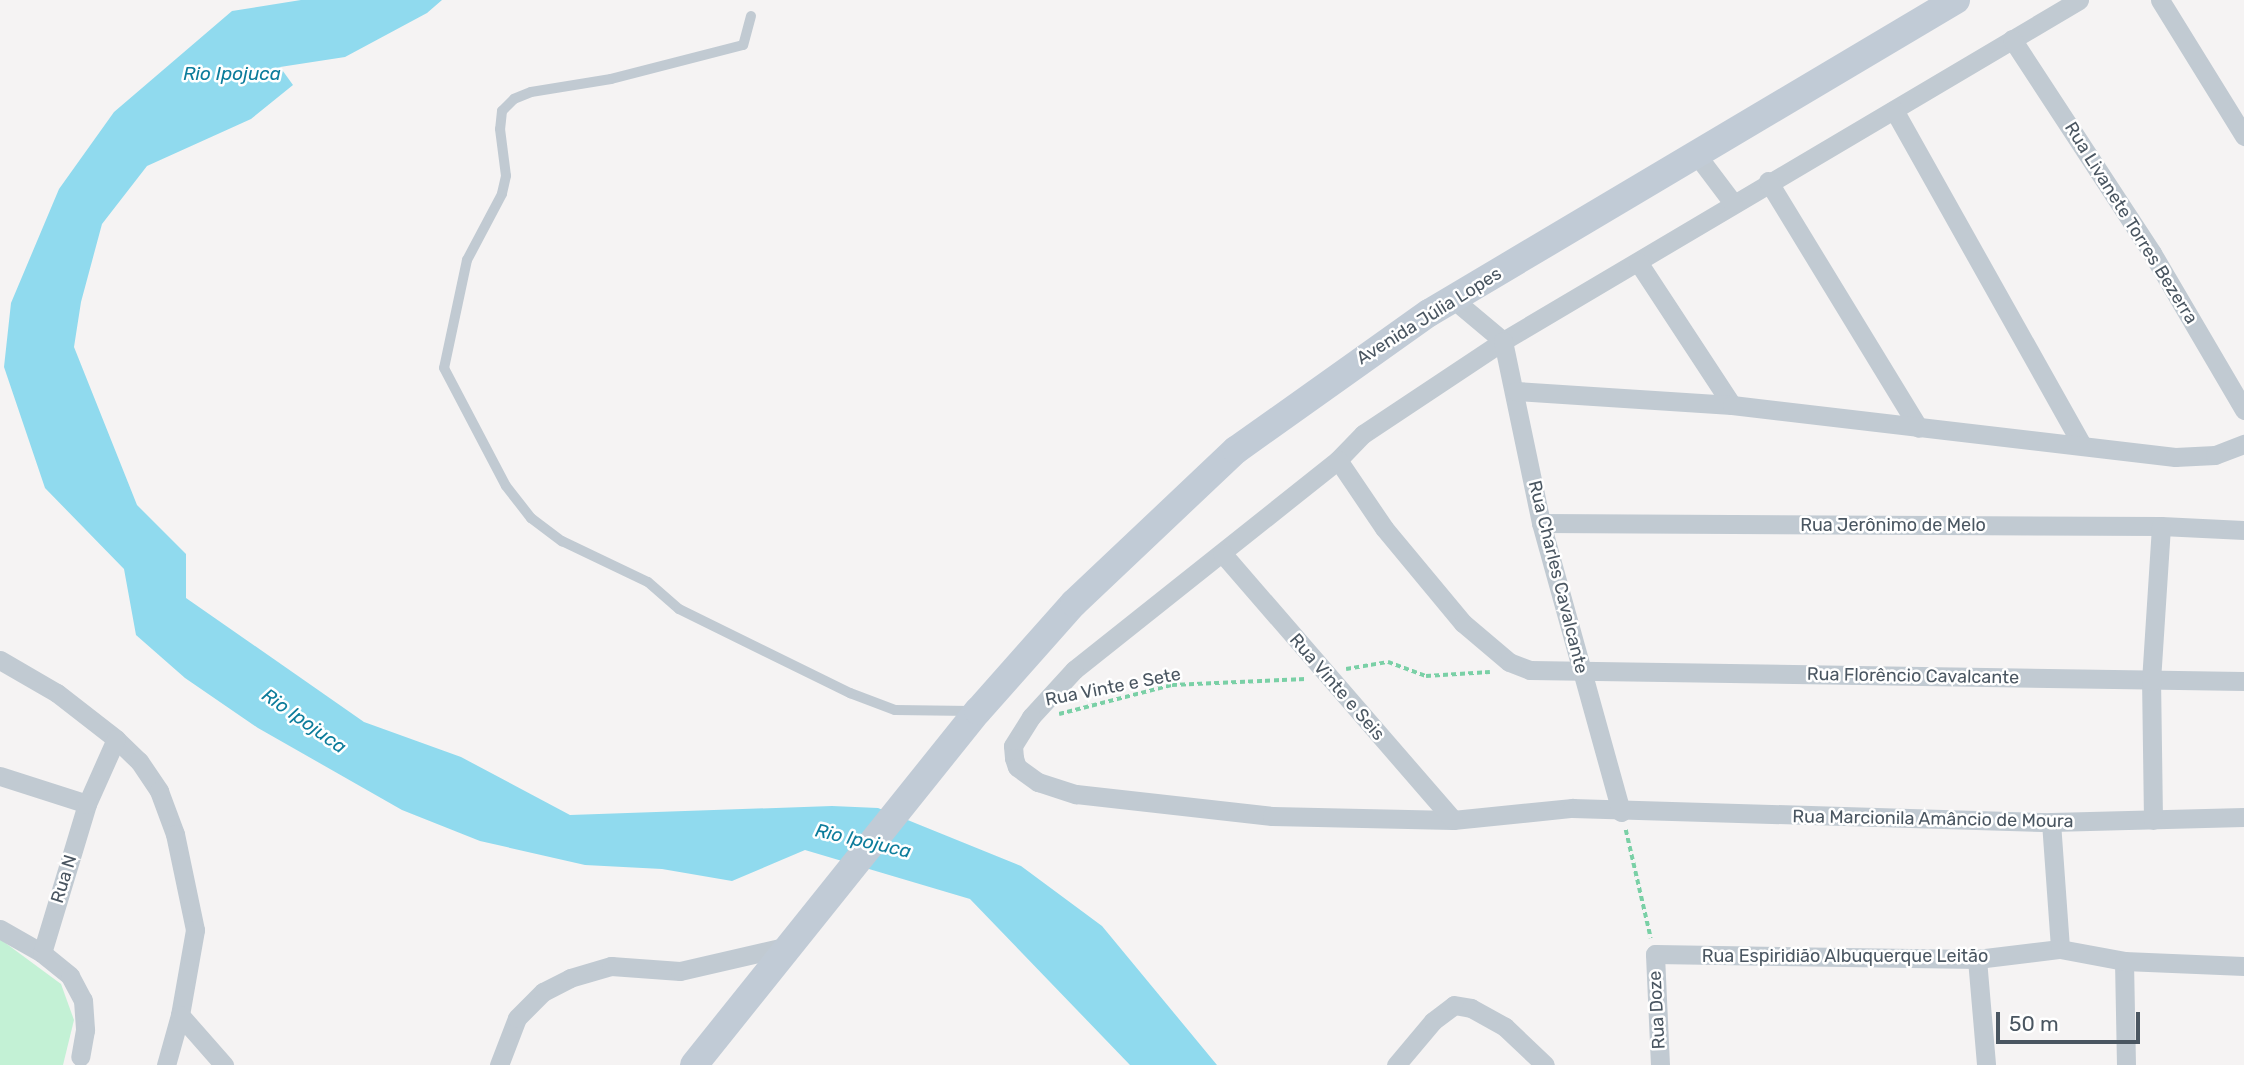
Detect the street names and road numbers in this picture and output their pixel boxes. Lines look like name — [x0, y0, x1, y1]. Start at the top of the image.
street label: Rua Livanete Torres Bezerra — [2060, 118, 2202, 328]
street label: Avenida Júlia Lopes — [1352, 263, 1506, 369]
street label: Rua Charles Cavalcante — [1524, 478, 1592, 676]
street label: Rua Jerônimo de Melo — [1800, 514, 1986, 536]
street label: Rua Vinte e Seis — [1285, 629, 1389, 745]
street label: Rua Vinte e Sete — [1043, 663, 1183, 711]
street label: Rua Florêncio Cavalcante — [1807, 663, 2019, 689]
street label: Rua Marcionila Amâncio de Moura — [1792, 806, 2074, 832]
street label: Rua N — [46, 852, 82, 906]
street label: Rua Espiridião Albuquerque Leitão — [1701, 945, 1989, 967]
street label: Rua Doze — [1644, 970, 1670, 1050]

